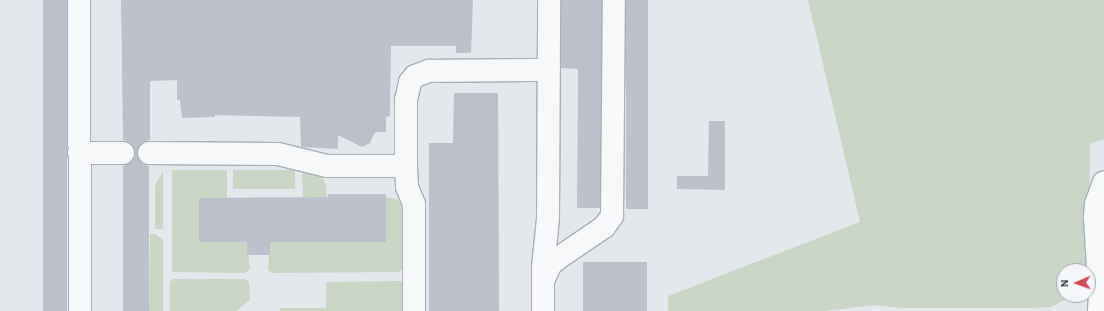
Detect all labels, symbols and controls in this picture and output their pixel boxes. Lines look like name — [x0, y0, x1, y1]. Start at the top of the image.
north arrow — [1056, 263, 1096, 303]
text: N — [1059, 279, 1070, 287]

